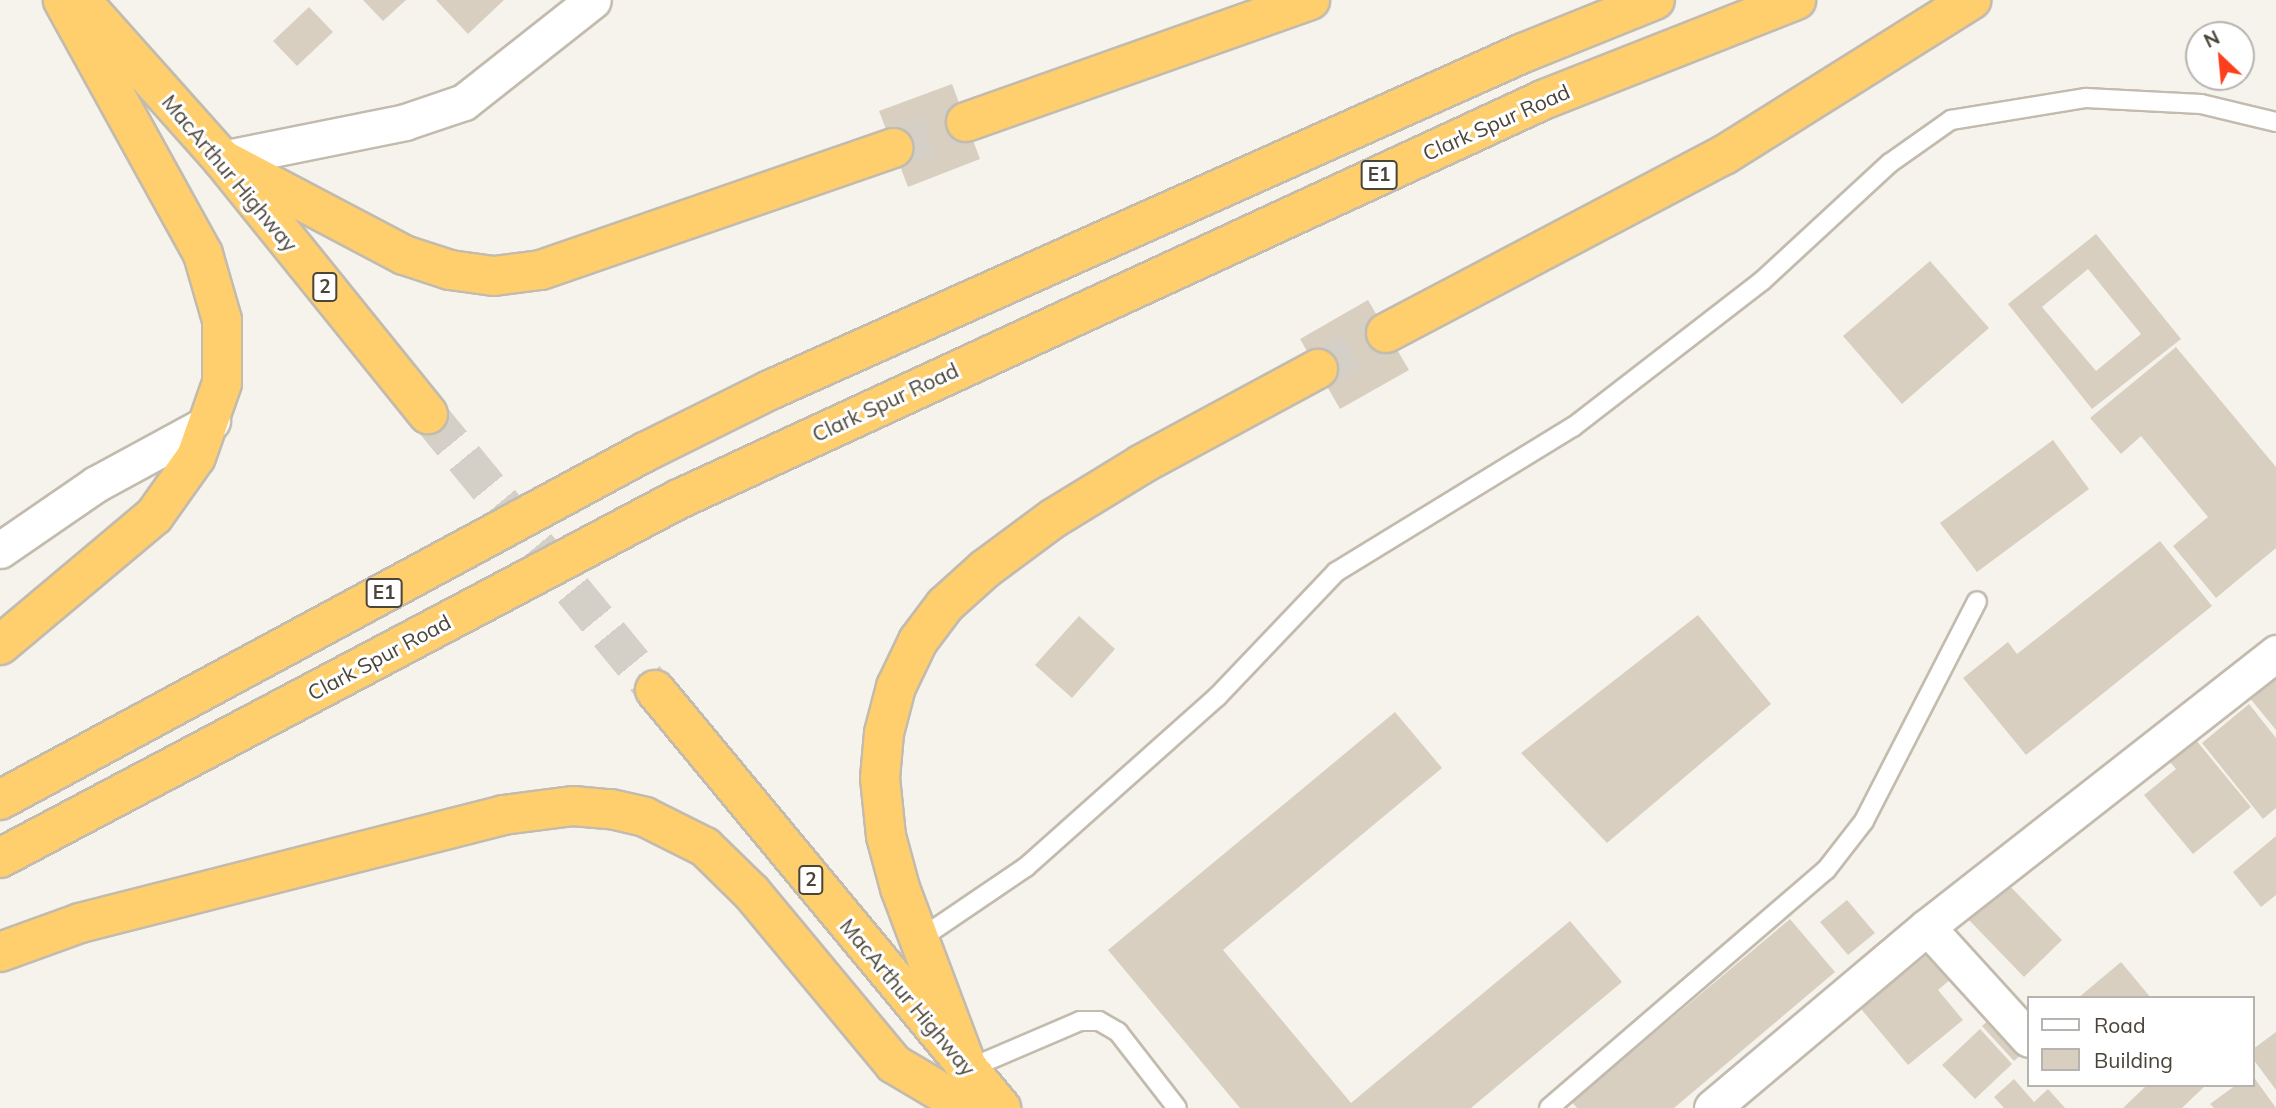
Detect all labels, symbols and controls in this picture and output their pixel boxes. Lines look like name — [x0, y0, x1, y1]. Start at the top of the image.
north arrow — [2185, 21, 2255, 91]
text: N — [2200, 25, 2223, 53]
street label: Clark Spur Road — [1419, 78, 1573, 166]
street label: MacArthur Highway — [157, 89, 303, 257]
road number: E1 — [1360, 160, 1398, 190]
road number: 2 — [311, 272, 339, 302]
street label: Clark Spur Road — [808, 357, 962, 447]
road number: E1 — [365, 578, 403, 608]
street label: Clark Spur Road — [303, 609, 455, 705]
road number: 2 — [797, 864, 825, 895]
street label: MacArthur Highway — [835, 913, 981, 1081]
legend — [2028, 996, 2255, 1087]
text: Road — [2094, 1012, 2145, 1038]
text: Building — [2094, 1047, 2173, 1073]

